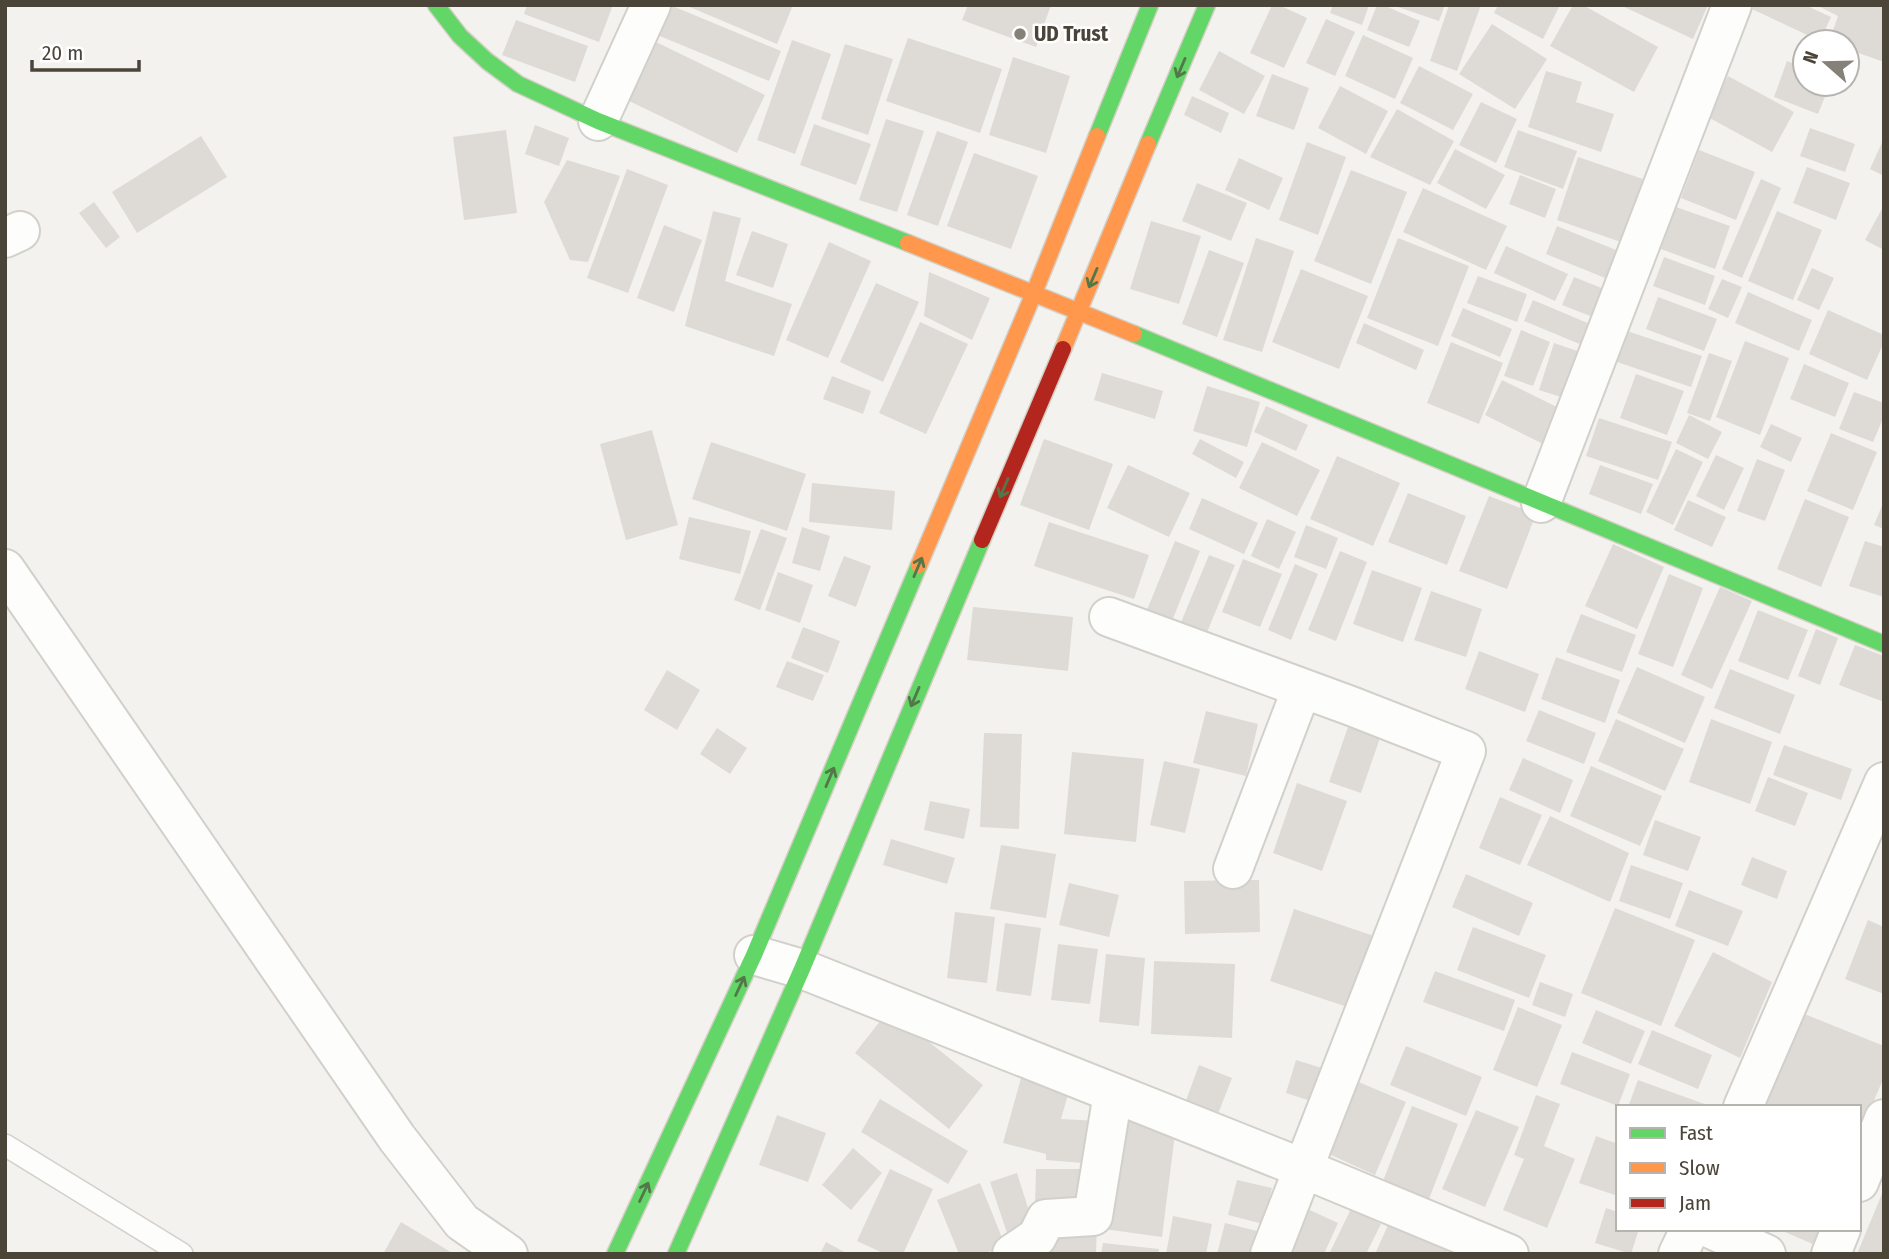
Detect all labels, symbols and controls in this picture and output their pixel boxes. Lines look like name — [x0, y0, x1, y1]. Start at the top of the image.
place label: UD Trust — [1034, 21, 1109, 47]
marker: UD Trust — [1012, 26, 1028, 42]
scale bar — [32, 28, 138, 72]
north arrow — [1791, 28, 1861, 98]
text: 20 m — [42, 40, 83, 66]
text: N — [1798, 48, 1823, 67]
one-way arrow — [1174, 57, 1187, 79]
one-way arrow — [1086, 267, 1099, 288]
one-way arrow — [997, 476, 1010, 498]
one-way arrow — [913, 557, 926, 579]
one-way arrow — [908, 686, 921, 707]
one-way arrow — [824, 766, 837, 788]
one-way arrow — [734, 976, 747, 997]
legend — [1616, 1105, 1861, 1231]
text: Fast — [1679, 1120, 1713, 1146]
text: Slow — [1679, 1155, 1720, 1181]
one-way arrow — [637, 1182, 651, 1203]
text: Jam — [1679, 1190, 1711, 1216]

